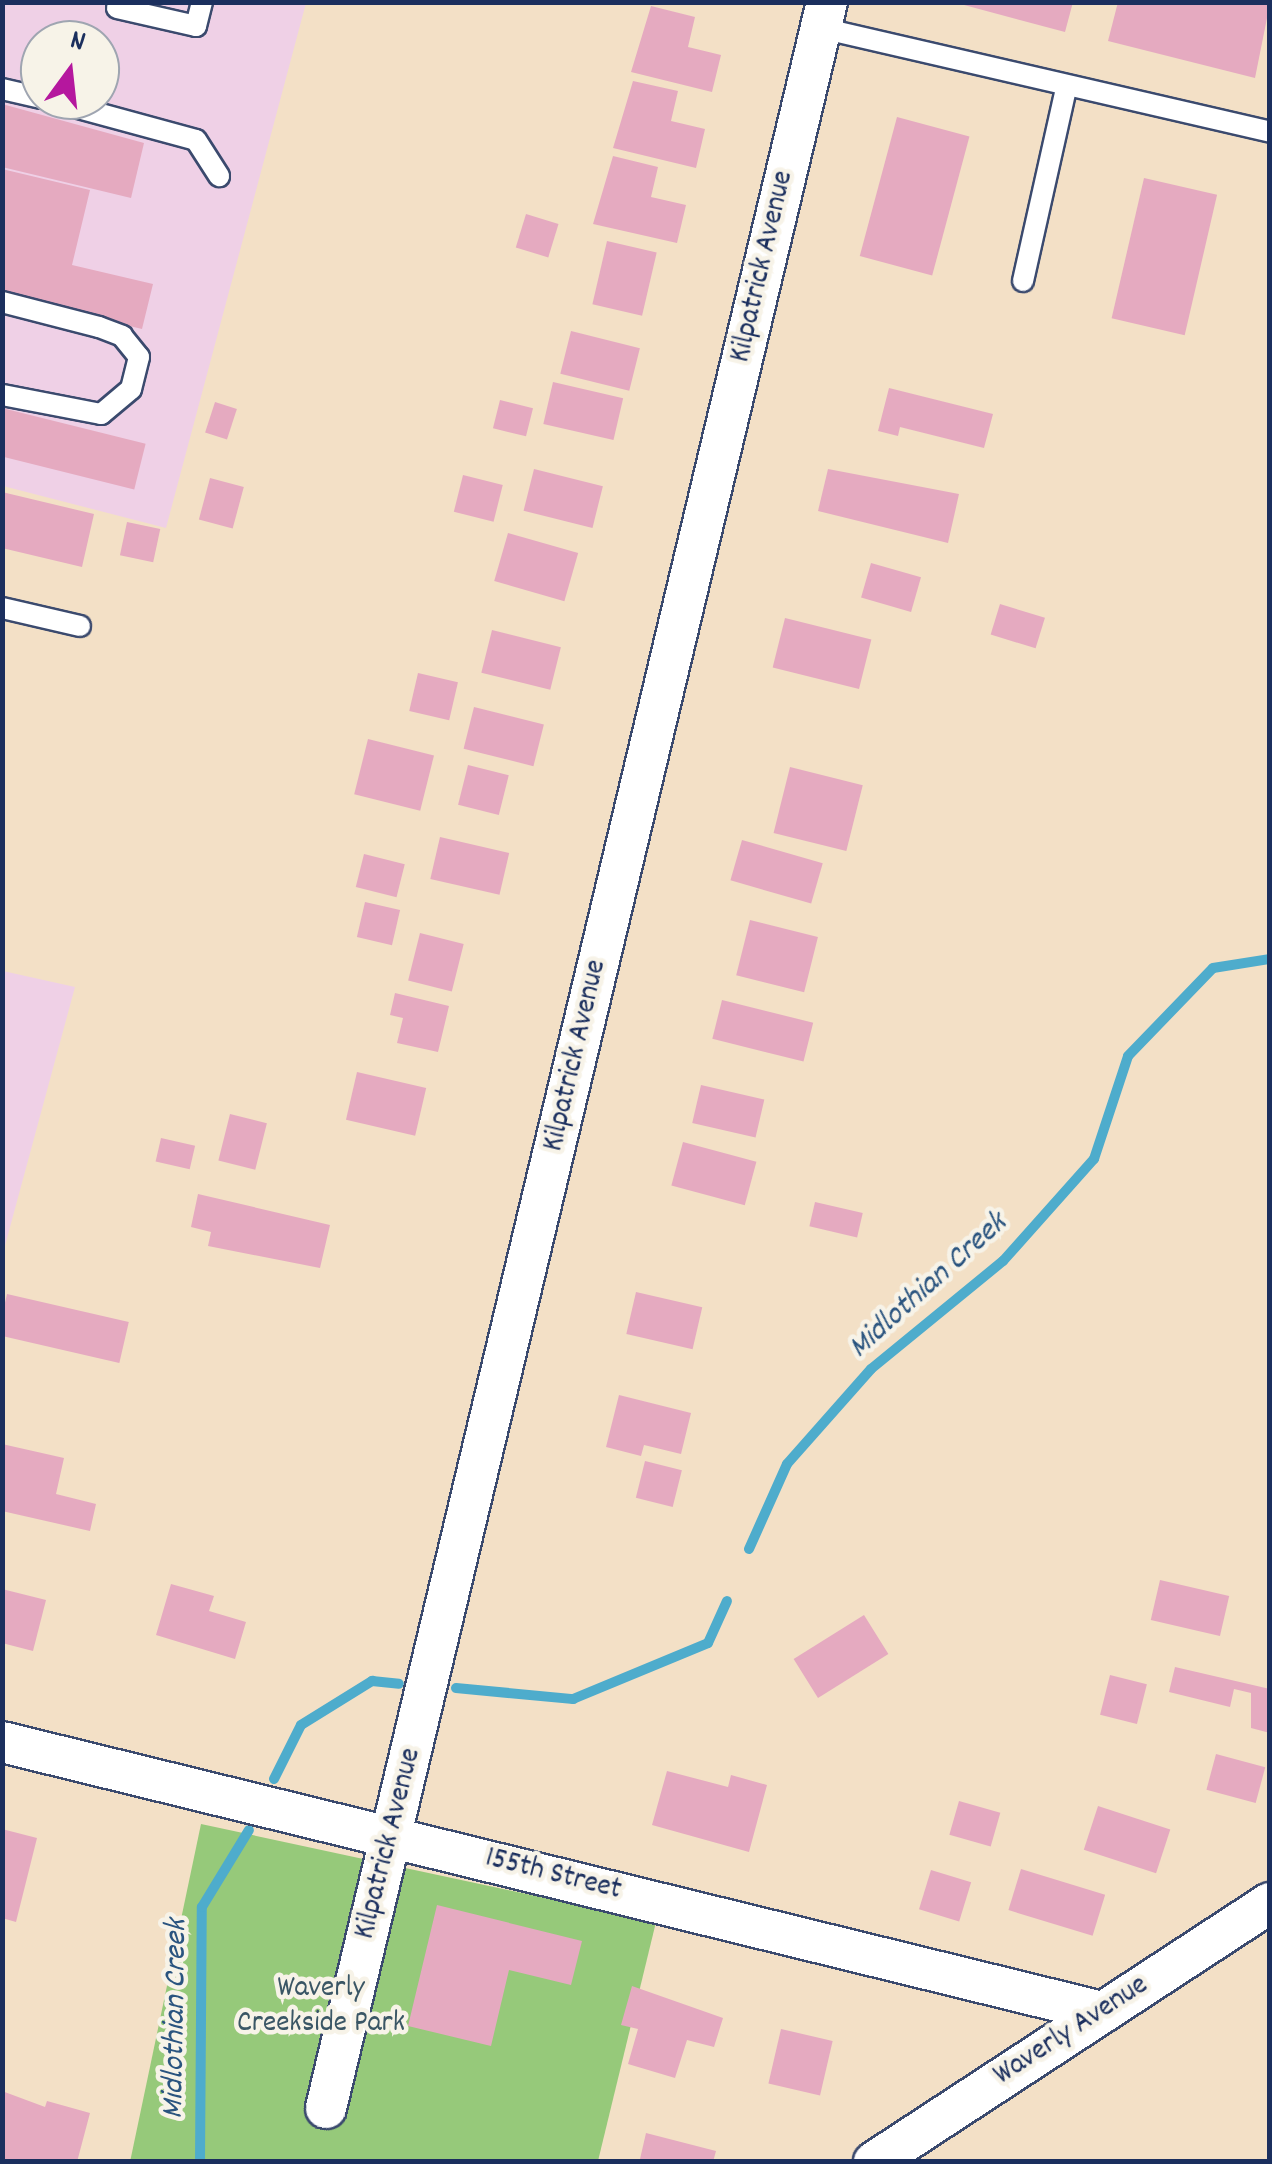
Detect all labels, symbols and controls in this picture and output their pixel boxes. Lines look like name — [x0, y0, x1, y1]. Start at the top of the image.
north arrow — [20, 20, 120, 120]
text: N — [65, 22, 89, 64]
street label: Kilpatrick Avenue — [724, 168, 804, 366]
street label: Kilpatrick Avenue — [537, 957, 617, 1155]
water label: Midlothian Creek — [842, 1206, 1016, 1368]
street label: Kilpatrick Avenue — [349, 1745, 431, 1943]
street label: 155th Street — [481, 1842, 625, 1910]
water label: Midlothian Creek — [156, 1919, 198, 2119]
street label: Waverly Avenue — [988, 1969, 1156, 2095]
park label: Waverly Creekside Park — [237, 1972, 405, 2042]

